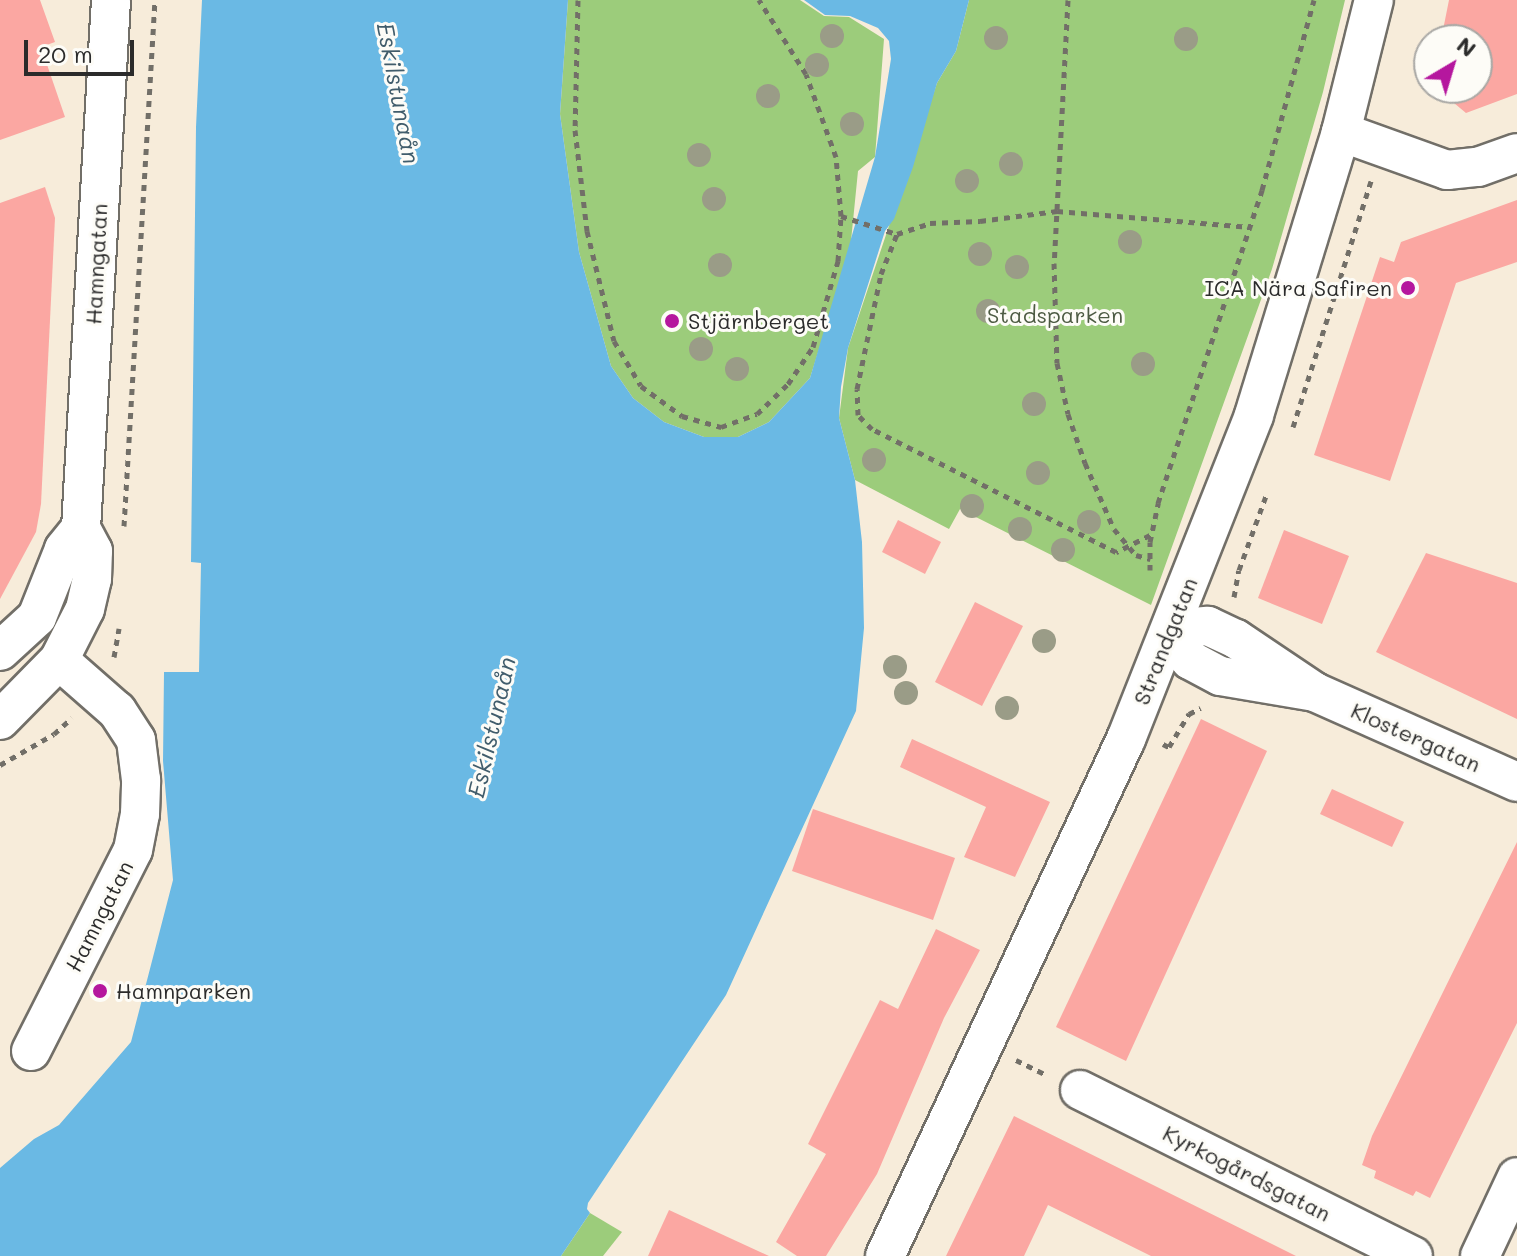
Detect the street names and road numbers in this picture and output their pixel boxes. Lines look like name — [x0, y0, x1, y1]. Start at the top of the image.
street label: Hamngatan — [80, 203, 112, 325]
street label: Strandgatan — [1127, 573, 1203, 709]
street label: Klostergatan — [1347, 697, 1485, 777]
street label: Hamngatan — [60, 856, 138, 976]
street label: Kyrkogårdsgatan — [1159, 1119, 1335, 1227]

